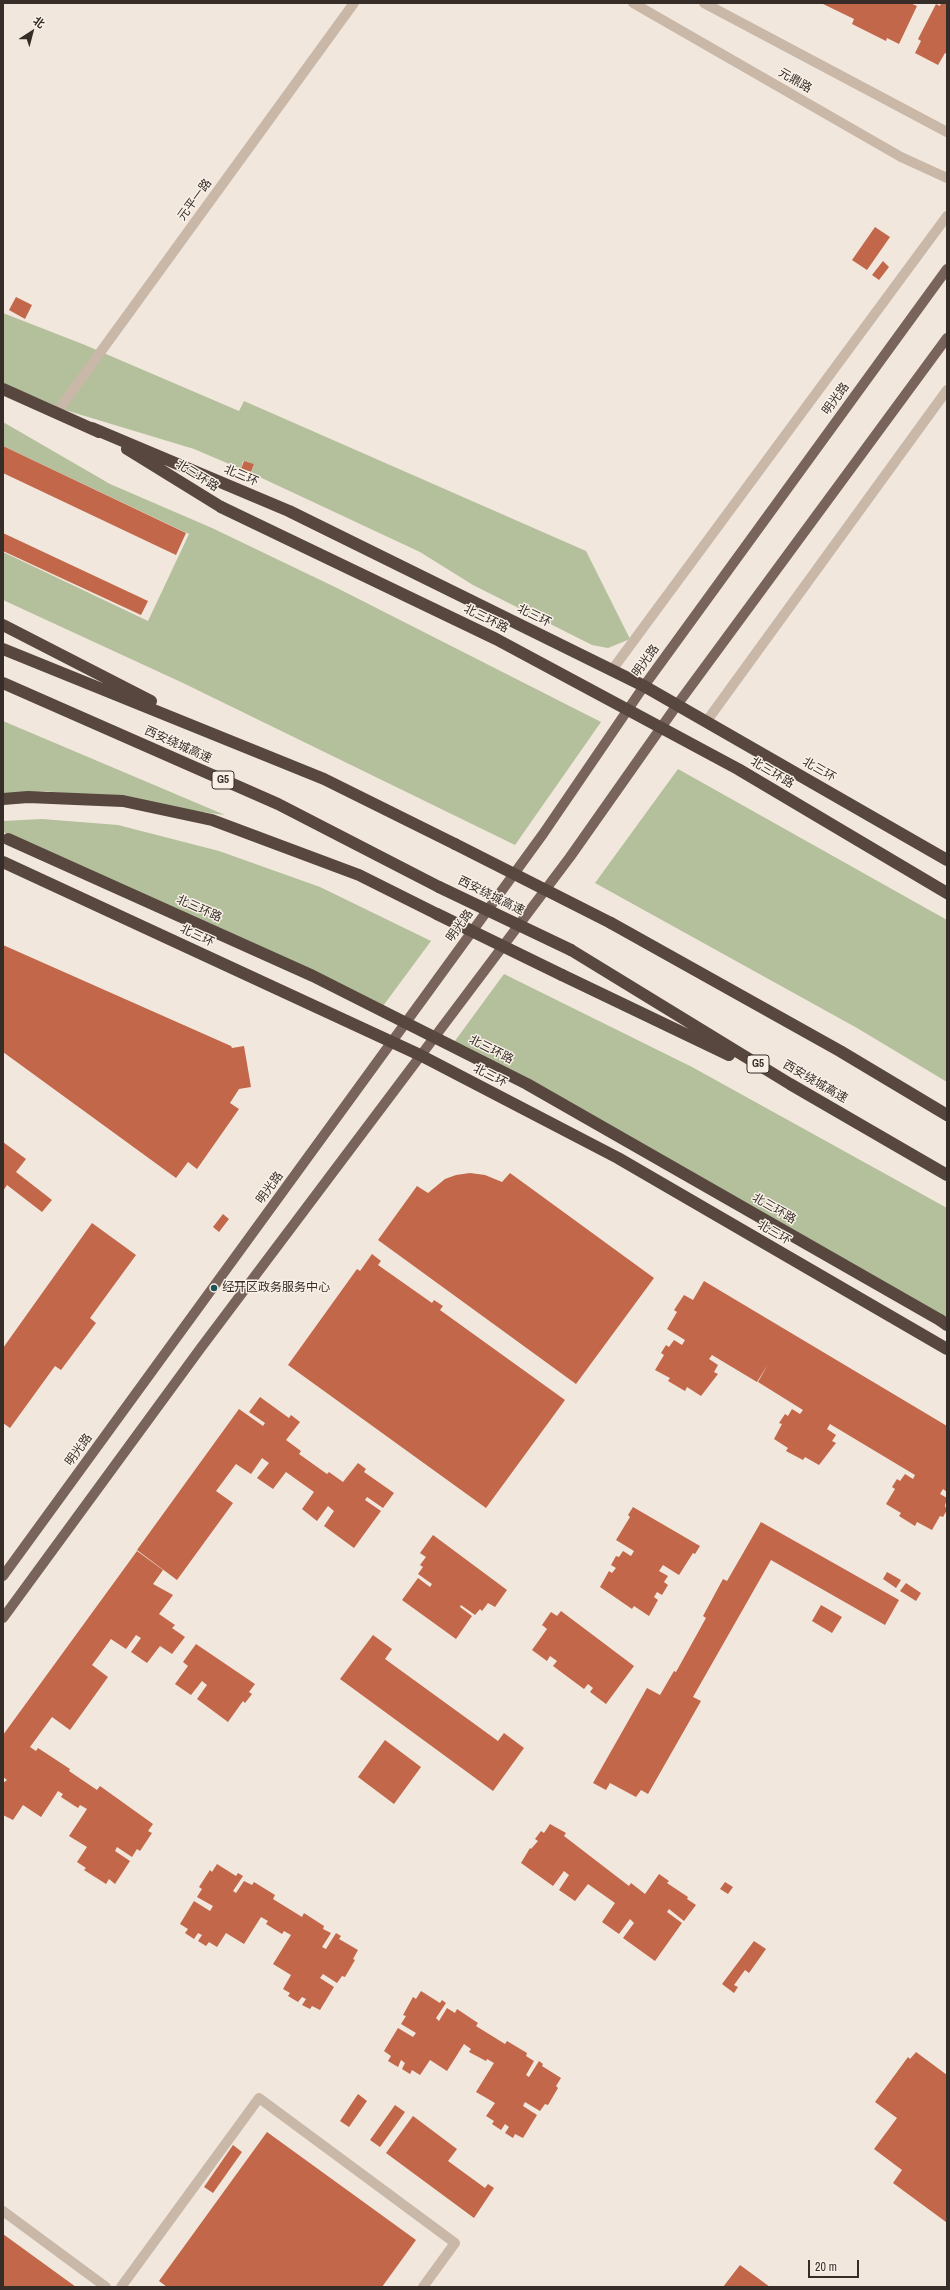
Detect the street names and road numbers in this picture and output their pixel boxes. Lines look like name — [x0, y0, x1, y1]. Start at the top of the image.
street label: 元鼎路 — [776, 66, 814, 96]
street label: 元平一路 — [175, 176, 215, 224]
street label: 明光路 — [820, 380, 852, 418]
street label: 北三环路 — [173, 457, 221, 495]
street label: 北三环 — [222, 462, 260, 490]
street label: 北三环路 — [461, 602, 511, 636]
street label: 北三环 — [515, 602, 553, 630]
street label: 明光路 — [630, 642, 662, 680]
street label: 西安绕城高速 — [142, 724, 214, 766]
street label: 北三环路 — [748, 754, 796, 792]
street label: 北三环 — [800, 755, 838, 785]
road number: G5 — [212, 771, 234, 789]
street label: 西安绕城高速 — [455, 874, 527, 918]
street label: 北三环路 — [174, 893, 224, 925]
street label: 明光路 — [444, 907, 476, 945]
street label: 北三环 — [178, 922, 216, 950]
street label: 北三环路 — [466, 1033, 516, 1067]
road number: G5 — [747, 1055, 769, 1073]
street label: 西安绕城高速 — [780, 1058, 850, 1106]
street label: 北三环 — [471, 1061, 509, 1091]
street label: 明光路 — [254, 1169, 286, 1207]
street label: 北三环路 — [750, 1191, 798, 1227]
street label: 北三环 — [755, 1218, 793, 1248]
street label: 明光路 — [63, 1431, 95, 1469]

